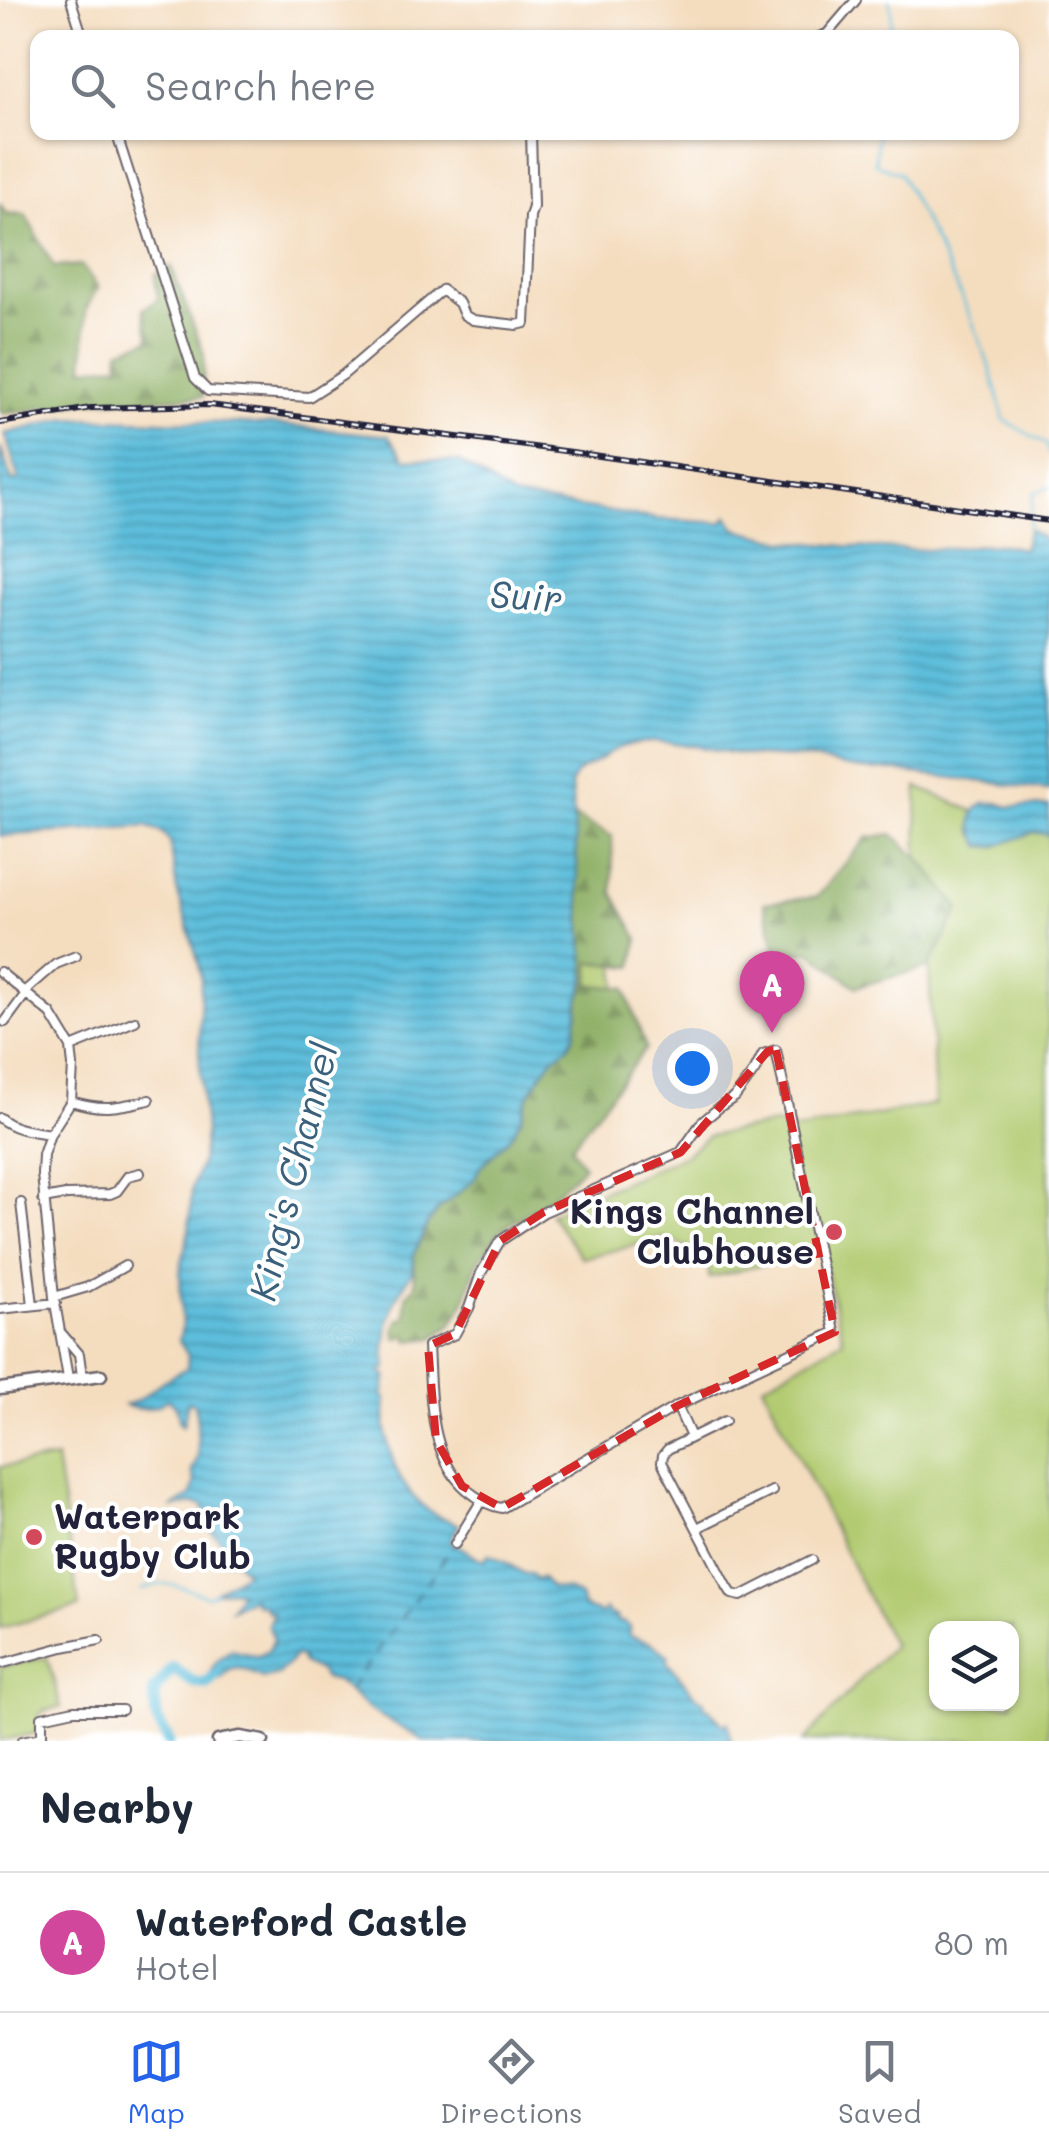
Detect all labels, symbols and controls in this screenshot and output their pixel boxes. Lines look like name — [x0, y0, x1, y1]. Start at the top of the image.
search box — [30, 30, 1019, 140]
icon: search — [65, 58, 120, 113]
text: Search here — [145, 60, 376, 110]
water label: Suir — [488, 568, 564, 622]
pin: A — [740, 950, 804, 1033]
water label: King's Channel — [236, 1037, 349, 1306]
your location — [667, 1043, 718, 1094]
place label: Kings Channel Clubhouse — [570, 1187, 814, 1273]
marker: Kings Channel Clubhouse — [823, 1221, 845, 1243]
place label: Waterpark Rugby Club — [54, 1492, 251, 1578]
marker: Waterpark Rugby Club — [23, 1526, 45, 1548]
map controls — [929, 1621, 1019, 1711]
button: layers — [929, 1621, 1019, 1711]
text: Nearby — [40, 1779, 194, 1834]
text: Waterford Castle — [135, 1896, 467, 1946]
text: A — [61, 1921, 84, 1963]
text: 80 m — [934, 1921, 1009, 1963]
text: Hotel — [135, 1946, 219, 1988]
tab: Map — [128, 2034, 185, 2130]
tab: Directions — [440, 2034, 583, 2130]
tab: Saved — [838, 2034, 921, 2130]

